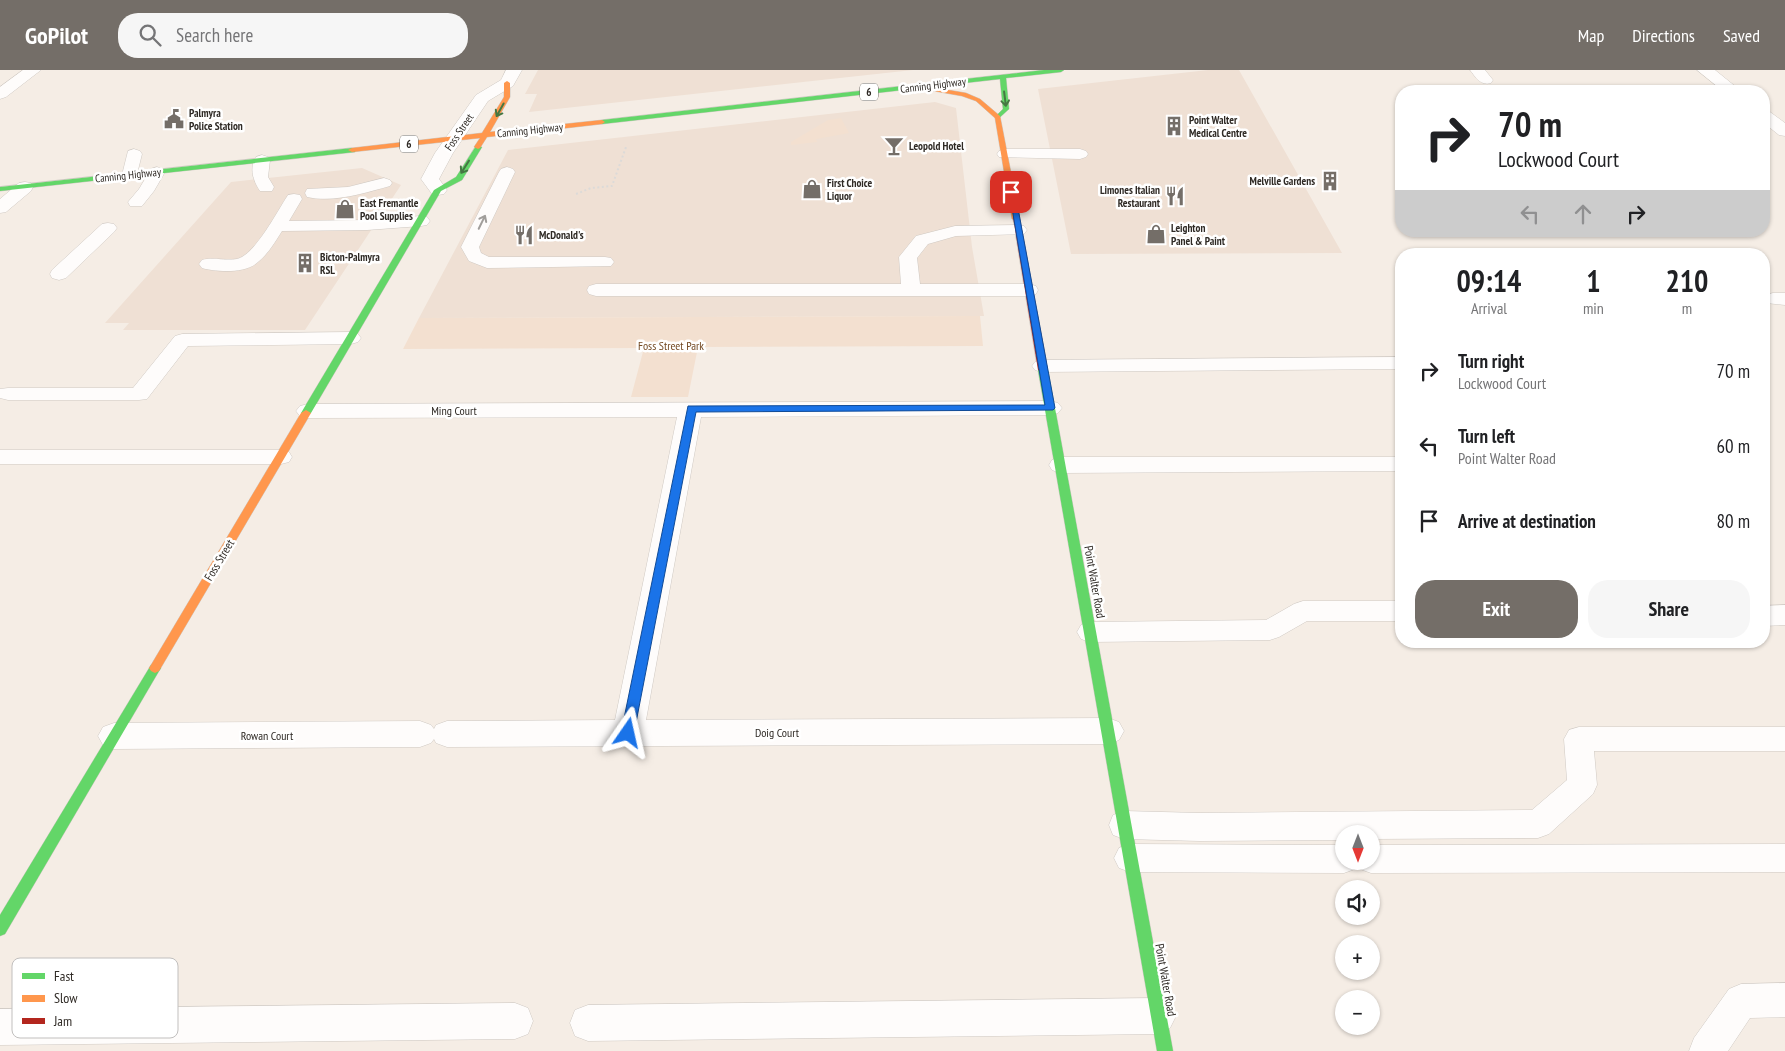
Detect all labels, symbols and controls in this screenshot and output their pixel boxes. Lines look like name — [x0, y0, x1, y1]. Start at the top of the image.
search box — [118, 13, 468, 58]
text: GoPilot — [25, 20, 88, 51]
icon: search — [136, 21, 164, 49]
text: Search here — [176, 23, 253, 47]
text: Map — [1578, 24, 1604, 47]
text: Directions — [1632, 24, 1695, 47]
text: Saved — [1723, 24, 1760, 47]
street label: Canning Highway — [899, 74, 968, 96]
road number: 6 — [860, 84, 878, 101]
one-way arrow — [1000, 90, 1010, 106]
text: 70 m — [1498, 101, 1562, 147]
one-way arrow — [494, 103, 504, 117]
icon: right — [1415, 105, 1480, 170]
place label: Palmyra Police Station — [189, 106, 243, 133]
public building icon: Palmyra Police Station — [163, 108, 185, 130]
street label: Foss Street — [441, 111, 477, 153]
place label: Point Walter Medical Centre — [1189, 113, 1247, 140]
building icon: Point Walter Medical Centre — [1163, 115, 1185, 137]
street label: Canning Highway — [496, 119, 564, 140]
bar icon: Leopold Hotel — [883, 135, 905, 157]
road number: 6 — [400, 136, 418, 152]
place label: Leopold Hotel — [909, 139, 964, 153]
text: Lockwood Court — [1498, 145, 1619, 173]
one-way arrow — [460, 159, 470, 173]
street label: Canning Highway — [94, 164, 162, 185]
building icon: Melville Gardens — [1319, 170, 1341, 192]
pin — [990, 171, 1032, 213]
place label: Melville Gardens — [1250, 174, 1315, 188]
place label: First Choice Liquor — [827, 176, 873, 203]
shop icon: First Choice Liquor — [801, 178, 823, 200]
icon: arrive — [997, 178, 1025, 206]
place label: Limones Italian Restaurant — [1100, 183, 1161, 210]
restaurant icon: Limones Italian Restaurant — [1164, 185, 1186, 207]
place label: East Fremantle Pool Supplies — [360, 196, 419, 223]
shop icon: East Fremantle Pool Supplies — [334, 198, 356, 220]
icon: left — [1516, 200, 1544, 228]
icon: ahead — [1569, 200, 1597, 228]
icon: right — [1622, 200, 1650, 228]
one-way arrow — [478, 215, 487, 230]
place label: Leighton Panel & Paint — [1171, 221, 1226, 248]
shop icon: Leighton Panel & Paint — [1145, 223, 1167, 245]
restaurant icon: McDonald's — [513, 224, 535, 246]
place label: McDonald's — [539, 228, 584, 242]
place label: Bicton-Palmyra RSL — [320, 250, 380, 277]
building icon: Bicton-Palmyra RSL — [294, 252, 316, 274]
text: 09:14 — [1457, 261, 1521, 300]
text: 1 — [1586, 261, 1601, 300]
text: 210 — [1665, 261, 1708, 300]
text: Arrival — [1471, 298, 1507, 318]
text: min — [1583, 298, 1604, 318]
text: m — [1682, 298, 1692, 318]
park label: Foss Street Park — [638, 338, 704, 353]
text: Turn right — [1458, 349, 1524, 373]
icon: right — [1415, 357, 1443, 385]
text: 70 m — [1717, 359, 1750, 383]
text: Lockwood Court — [1458, 373, 1546, 393]
street label: Ming Court — [431, 403, 478, 418]
text: Turn left — [1458, 424, 1515, 448]
icon: left — [1415, 432, 1443, 460]
text: 60 m — [1717, 434, 1750, 458]
text: Point Walter Road — [1458, 448, 1556, 468]
icon: arrive — [1415, 507, 1443, 535]
text: Arrive at destination — [1458, 509, 1596, 533]
text: 80 m — [1717, 509, 1750, 533]
street label: Foss Street — [201, 536, 238, 583]
street label: Point Walter Road — [1081, 545, 1109, 619]
button: Exit — [1415, 580, 1578, 638]
button: Share — [1588, 580, 1750, 638]
position arrow — [601, 706, 653, 758]
street label: Doig Court — [755, 725, 800, 740]
street label: Rowan Court — [241, 728, 294, 743]
north arrow — [1335, 825, 1380, 870]
map controls — [1335, 825, 1380, 1035]
button: sound — [1335, 880, 1380, 925]
button: + — [1335, 935, 1380, 980]
street label: Point Walter Road — [1152, 943, 1180, 1017]
legend — [12, 958, 178, 1038]
text: Fast — [54, 967, 74, 985]
text: Slow — [54, 989, 78, 1007]
button: − — [1335, 990, 1380, 1035]
text: Jam — [53, 1012, 72, 1030]

